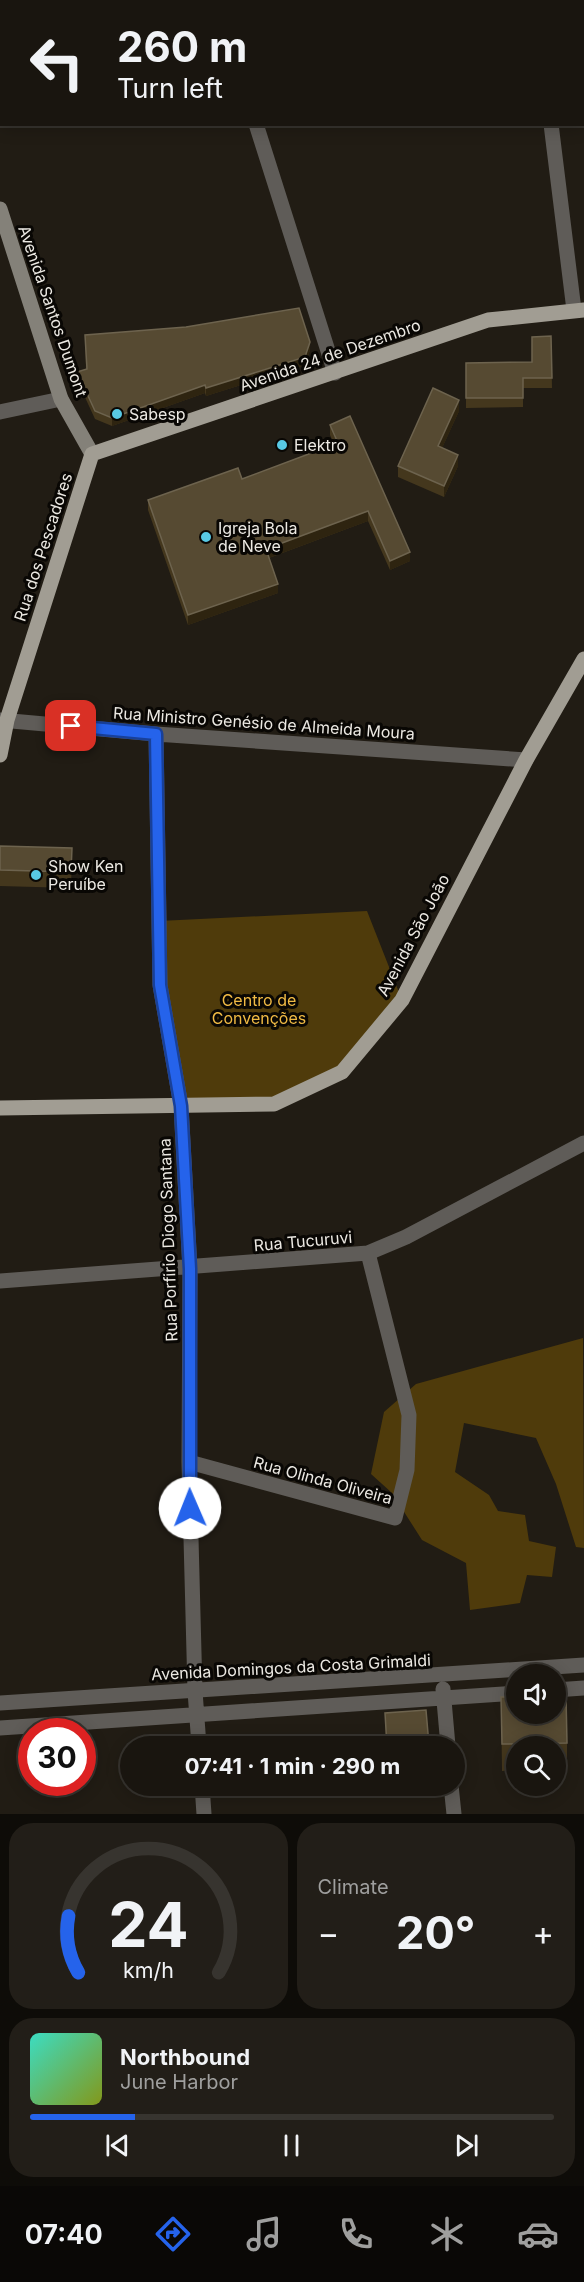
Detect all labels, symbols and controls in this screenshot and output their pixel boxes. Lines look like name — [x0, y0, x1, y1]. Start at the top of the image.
text: 260 m — [117, 21, 247, 72]
icon: left — [18, 24, 96, 102]
text: Turn left — [117, 72, 223, 105]
street label: Avenida Santos Dumont — [14, 223, 92, 399]
street label: Avenida 24 de Dezembro — [237, 315, 423, 395]
place label: Sabesp — [129, 404, 186, 424]
marker: Sabesp — [110, 407, 124, 421]
place label: Elektro — [294, 435, 346, 455]
marker: Elektro — [275, 438, 289, 452]
street label: Rua dos Pescadores — [10, 470, 76, 624]
place label: Igreja Bola de Neve — [218, 518, 297, 556]
marker: Igreja Bola de Neve — [199, 530, 213, 544]
pin — [45, 700, 96, 751]
street label: Rua Ministro Genésio de Almeida Moura — [112, 702, 416, 744]
icon: arrive — [54, 709, 87, 742]
place label: Show Ken Peruíbe — [48, 856, 124, 894]
marker: Show Ken Peruíbe — [29, 868, 43, 882]
street label: Avenida São João — [372, 871, 454, 999]
park label: Centro de Convenções — [212, 990, 306, 1028]
street label: Rua Porfirio Diogo Santana — [154, 1138, 182, 1342]
street label: Rua Tucuruvi — [253, 1227, 353, 1255]
street label: Rua Olinda Oliveira — [251, 1452, 395, 1508]
position arrow — [158, 1476, 222, 1540]
street label: Avenida Domingos da Costa Grimaldi — [151, 1650, 431, 1684]
map controls — [506, 1664, 566, 1796]
button: sound — [506, 1664, 566, 1724]
speed limit sign: 30 — [18, 1718, 96, 1796]
button: search — [506, 1736, 566, 1796]
text: 07:41 · 1 min · 290 m — [185, 1753, 400, 1779]
text: Climate — [318, 1875, 389, 1899]
text: 24 — [108, 1887, 189, 1962]
text: 20° — [396, 1905, 475, 1960]
text: − — [318, 1913, 339, 1953]
text: + — [532, 1913, 554, 1953]
text: km/h — [123, 1957, 174, 1983]
text: Northbound — [120, 2044, 250, 2070]
text: June Harbor — [120, 2070, 238, 2094]
icon: previous — [101, 2129, 134, 2162]
icon: pause — [275, 2129, 308, 2162]
icon: next — [450, 2129, 483, 2162]
icon: directions — [152, 2213, 194, 2255]
icon: music — [243, 2213, 285, 2255]
icon: phone — [335, 2213, 377, 2255]
icon: climate — [426, 2213, 468, 2255]
icon: car — [517, 2213, 559, 2255]
text: 07:40 — [25, 2218, 103, 2251]

